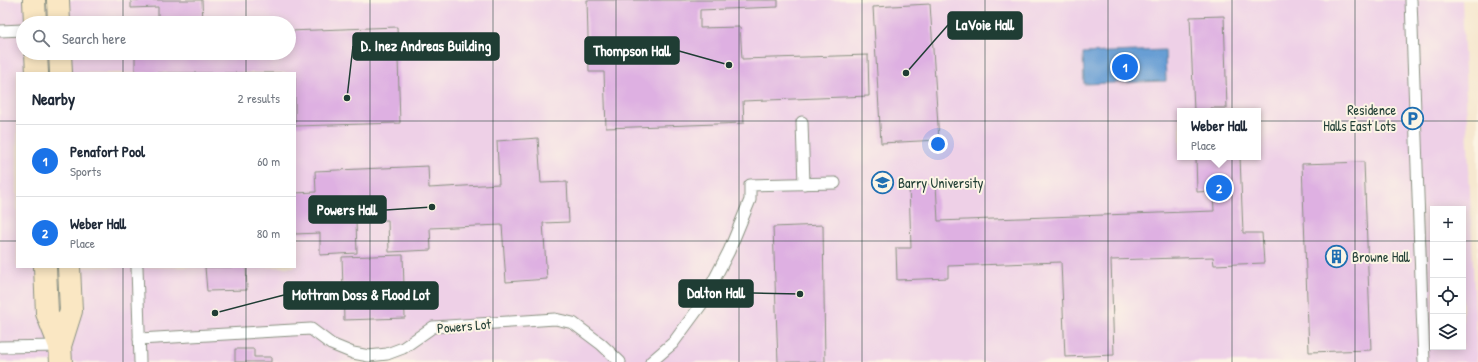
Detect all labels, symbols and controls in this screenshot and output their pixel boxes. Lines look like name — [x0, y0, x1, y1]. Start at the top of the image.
callout: LaVoie Hall — [948, 12, 1022, 39]
text: LaVoie Hall — [956, 14, 1015, 35]
search box — [16, 16, 296, 60]
icon: search — [30, 27, 52, 49]
text: Search here — [62, 28, 126, 49]
callout: D. Inez Andreas Building — [353, 33, 499, 60]
text: D. Inez Andreas Building — [361, 35, 491, 57]
callout: Thompson Hall — [585, 37, 679, 64]
text: Thompson Hall — [592, 40, 671, 62]
pin: 1 — [1112, 52, 1138, 82]
text: Nearby — [32, 87, 75, 110]
text: 2 results — [238, 89, 280, 107]
place label: Residence Halls East Lots — [1323, 100, 1396, 135]
parking icon: Residence Halls East Lots — [1399, 105, 1425, 131]
popup — [1177, 108, 1261, 160]
text: Weber Hall — [1191, 115, 1247, 136]
your location — [928, 134, 948, 154]
text: Place — [1191, 136, 1216, 154]
text: Penafort Pool — [70, 141, 145, 162]
text: 1 — [43, 152, 47, 170]
text: 60 m — [257, 152, 280, 170]
text: Sports — [70, 162, 101, 180]
school or university icon: Barry University — [869, 170, 895, 196]
place label: Barry University — [898, 173, 984, 193]
pin: 2 — [1206, 173, 1232, 203]
callout: Powers Hall — [309, 196, 386, 223]
text: Powers Hall — [317, 199, 378, 220]
map controls — [1430, 206, 1466, 350]
button: + — [1430, 206, 1466, 242]
text: Weber Hall — [70, 213, 126, 234]
text: 2 — [42, 224, 48, 242]
text: 80 m — [257, 224, 280, 242]
text: Place — [70, 234, 95, 252]
button: − — [1430, 242, 1466, 278]
building icon: Browne Hall — [1324, 244, 1350, 270]
place label: Browne Hall — [1352, 247, 1411, 266]
button: locate — [1430, 278, 1466, 314]
callout: Dalton Hall — [679, 280, 753, 307]
callout: Mottram Doss & Flood Lot — [284, 282, 438, 309]
text: Dalton Hall — [687, 282, 745, 303]
text: Mottram Doss & Flood Lot — [292, 284, 431, 305]
street label: Powers Lot — [436, 314, 492, 337]
button: layers — [1430, 314, 1466, 350]

